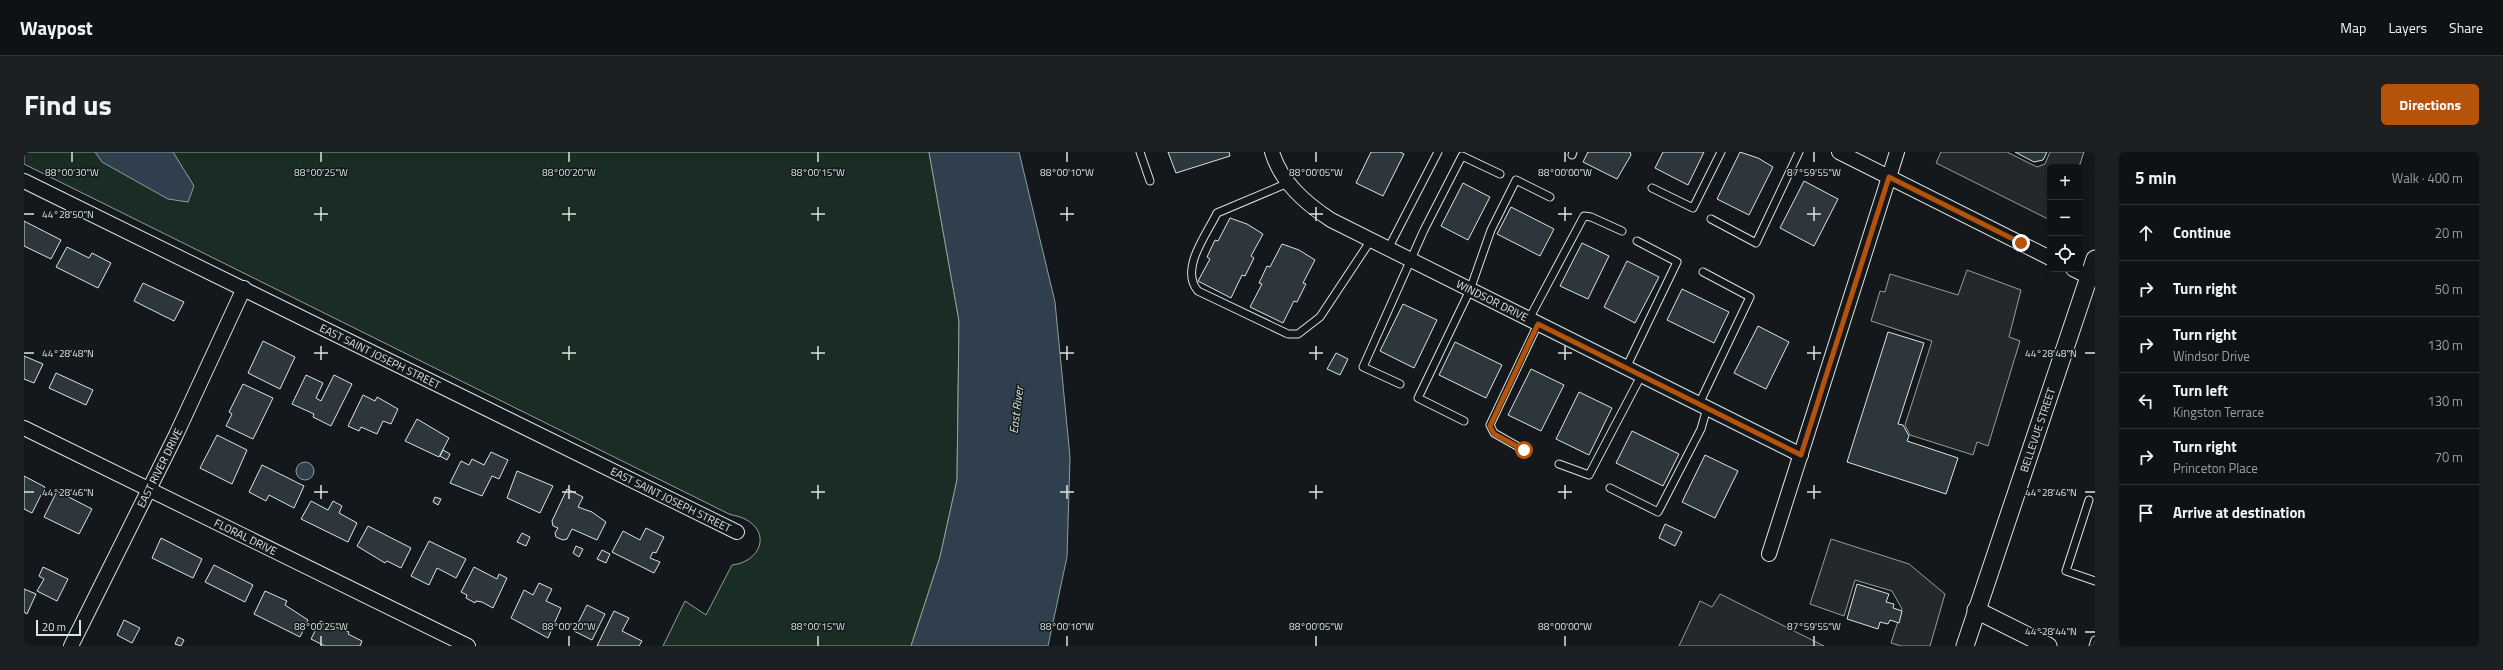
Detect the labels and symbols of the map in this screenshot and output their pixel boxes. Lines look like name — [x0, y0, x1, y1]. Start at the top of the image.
text: 88°00'30"W — [45, 165, 99, 180]
text: 88°00'25"W — [294, 165, 348, 180]
text: 88°00'20"W — [542, 165, 596, 180]
text: 88°00'15"W — [791, 165, 845, 180]
text: 88°00'10"W — [1040, 165, 1094, 180]
text: 88°00'05"W — [1289, 165, 1343, 180]
text: 88°00'00"W — [1538, 165, 1592, 180]
text: 87°59'55"W — [1787, 165, 1841, 180]
text: 44°28'50"N — [42, 207, 94, 222]
route end — [2012, 234, 2030, 252]
street label: WINDSOR DRIVE — [1453, 276, 1531, 325]
street label: EAST SAINT JOSEPH STREET — [317, 320, 444, 393]
text: 44°28'48"N — [42, 346, 94, 361]
text: 44°28'48"N — [2025, 346, 2077, 361]
water label: East River — [1004, 383, 1029, 435]
street label: BELLEVUE STREET — [2016, 385, 2059, 474]
street label: EAST RIVER DRIVE — [133, 425, 186, 510]
route start — [1515, 441, 1533, 459]
street label: EAST SAINT JOSEPH STREET — [608, 463, 734, 536]
text: 44°28'46"N — [42, 485, 94, 500]
text: 44°28'46"N — [2025, 485, 2077, 500]
street label: FLORAL DRIVE — [212, 515, 280, 559]
scale bar — [36, 618, 81, 637]
text: 88°00'25"W — [294, 619, 348, 634]
text: 88°00'20"W — [542, 619, 596, 634]
text: 88°00'15"W — [791, 619, 845, 634]
text: 88°00'10"W — [1040, 619, 1094, 634]
text: 88°00'05"W — [1289, 619, 1343, 634]
text: 88°00'00"W — [1538, 619, 1592, 634]
text: 87°59'55"W — [1787, 619, 1841, 634]
text: 44°28'44"N — [2025, 624, 2077, 639]

